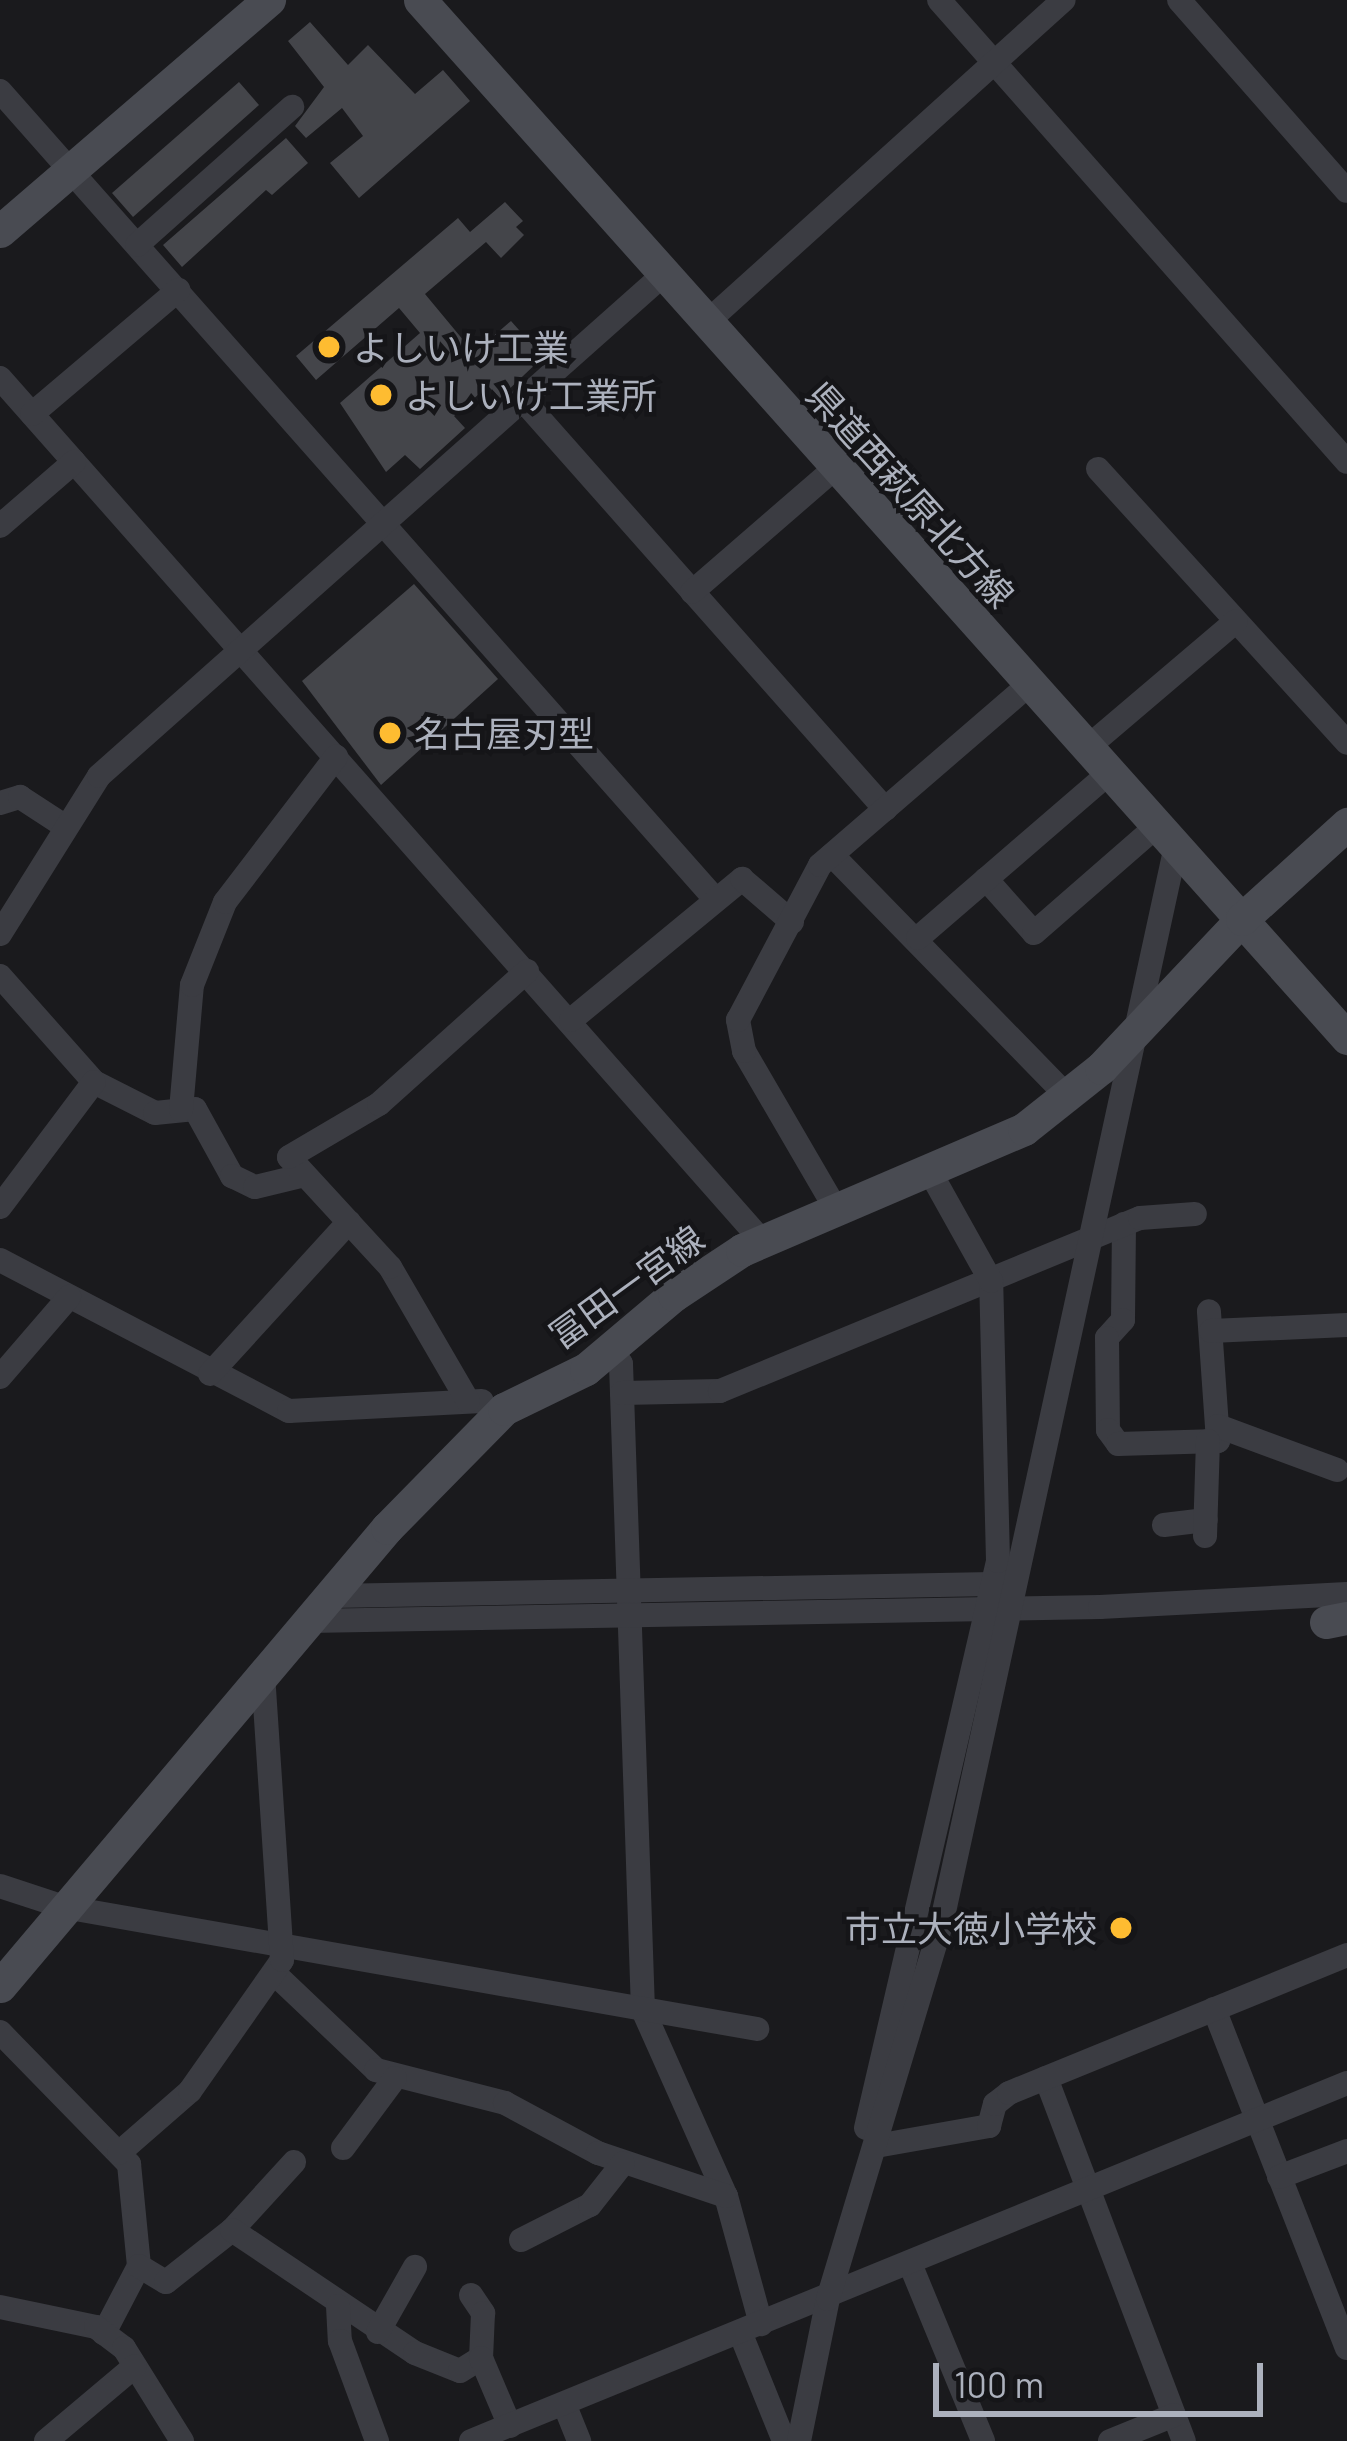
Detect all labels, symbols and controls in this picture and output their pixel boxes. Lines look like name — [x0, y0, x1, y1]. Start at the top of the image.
place label: よしいけ工業 — [353, 325, 569, 369]
marker: よしいけ工業 — [316, 334, 342, 360]
place label: よしいけ工業所 — [405, 373, 657, 417]
street label: 県道西萩原北方線 — [799, 373, 1023, 615]
marker: よしいけ工業所 — [368, 382, 394, 408]
place label: 名古屋刃型 — [414, 711, 594, 755]
marker: 名古屋刃型 — [377, 720, 403, 746]
street label: 冨田一宮線 — [540, 1216, 712, 1356]
place label: 市立大徳小学校 — [845, 1906, 1097, 1950]
marker: 市立大徳小学校 — [1108, 1915, 1134, 1941]
scale bar — [939, 2339, 1269, 2413]
text: 100 m — [954, 2362, 1044, 2405]

